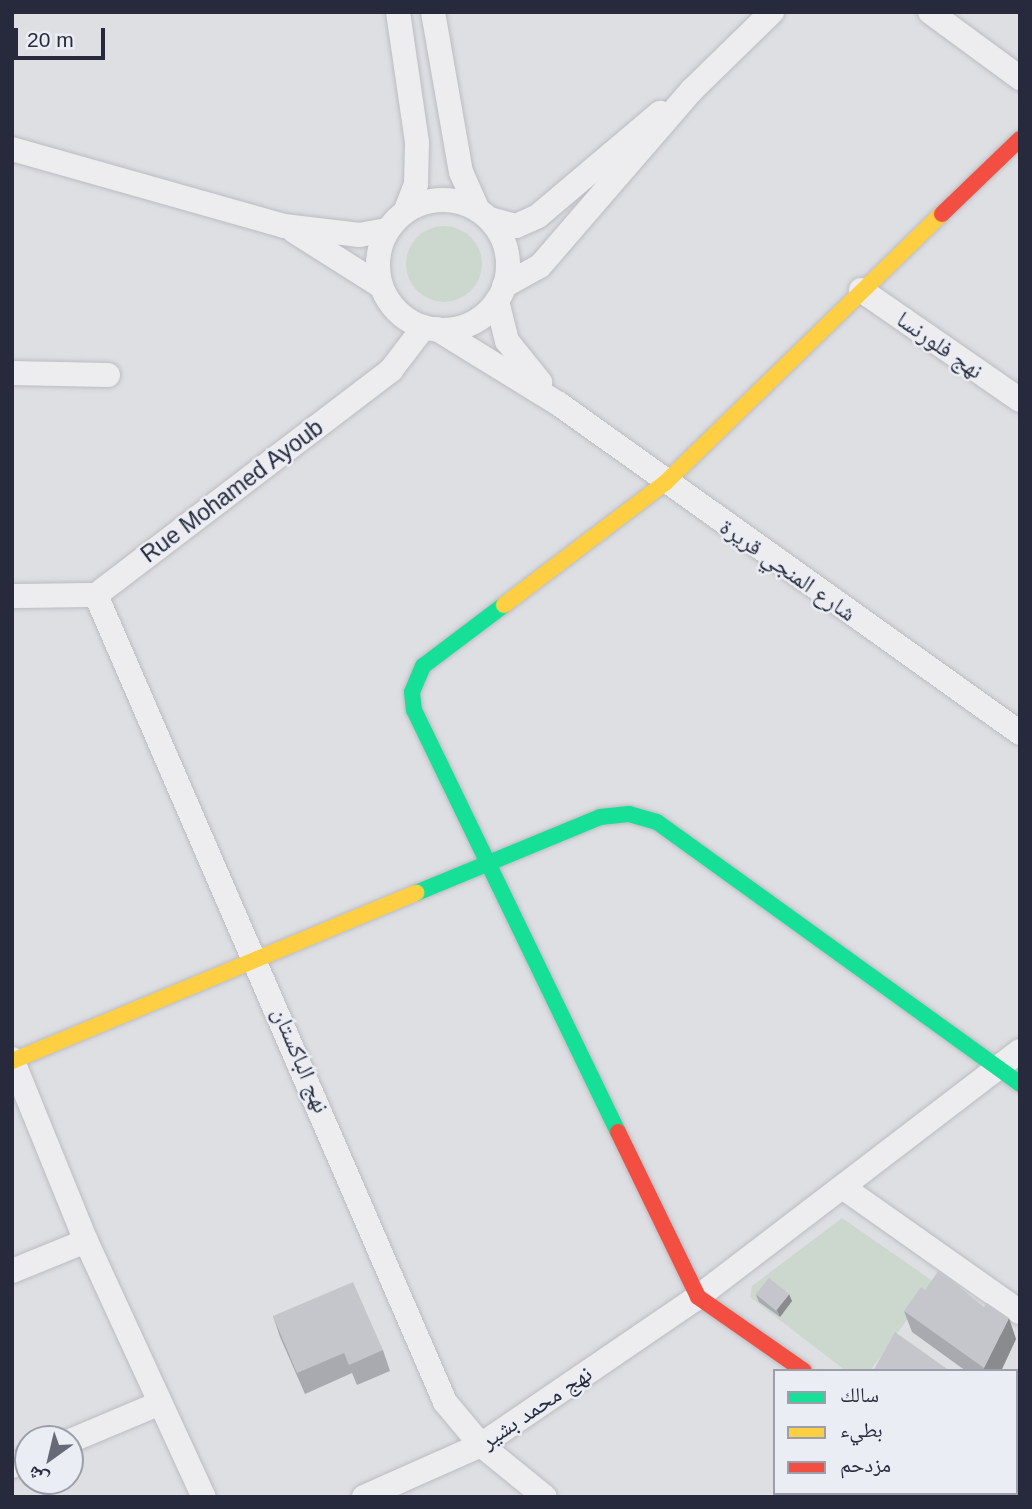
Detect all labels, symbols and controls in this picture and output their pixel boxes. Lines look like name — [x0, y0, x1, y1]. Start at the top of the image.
scale bar — [18, 14, 108, 58]
text: 20 m — [27, 28, 74, 51]
street label: نهج فلورنسا — [891, 305, 989, 385]
street label: Rue Mohamed Ayoub — [135, 413, 329, 569]
street label: شارع المنجي قريرة — [715, 513, 861, 627]
street label: نهج الباكستان — [266, 1003, 336, 1117]
street label: نهج محمد بشير — [475, 1360, 597, 1454]
legend — [773, 1369, 1018, 1495]
text: سالك — [840, 1383, 879, 1406]
text: بطيء — [840, 1418, 883, 1441]
north arrow — [14, 1425, 84, 1495]
text: مزدحم — [840, 1453, 891, 1476]
text: ش — [24, 1462, 52, 1491]

